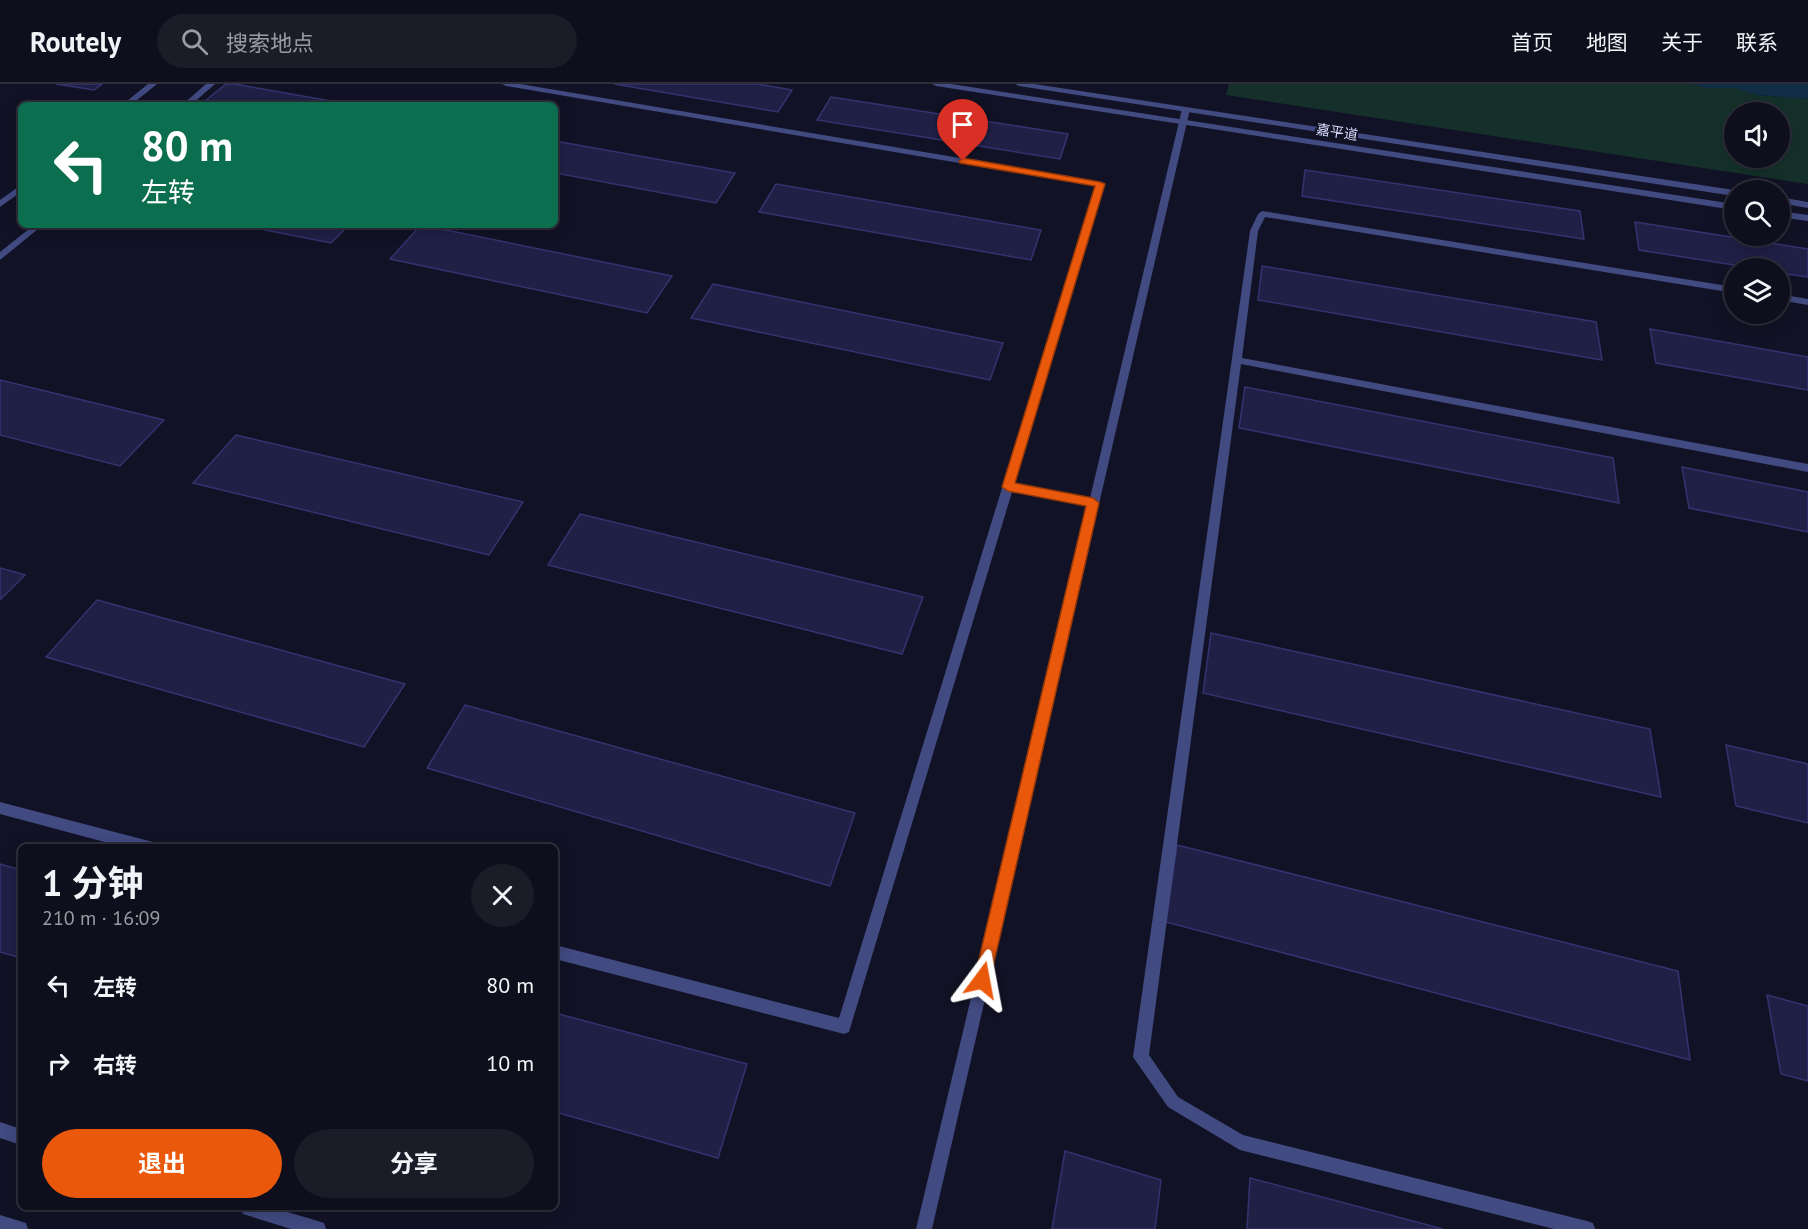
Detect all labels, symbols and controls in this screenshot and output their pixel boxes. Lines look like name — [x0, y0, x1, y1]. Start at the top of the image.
search box — [157, 14, 577, 68]
text: Routely — [30, 23, 121, 60]
icon: search — [178, 25, 211, 58]
text: 搜索地点 — [226, 29, 314, 57]
text: 首页 — [1511, 29, 1553, 56]
text: 地图 — [1586, 29, 1628, 56]
text: 关于 — [1661, 29, 1703, 56]
text: 联系 — [1736, 29, 1778, 56]
pin — [937, 99, 988, 161]
map controls — [1724, 102, 1790, 324]
button: sound — [1724, 102, 1790, 168]
icon: arrive — [946, 108, 979, 141]
text: 80 m — [141, 118, 233, 173]
street label: 嘉平道 — [1315, 120, 1359, 144]
icon: left — [42, 126, 120, 204]
text: 左转 — [141, 175, 195, 209]
button: search — [1724, 180, 1790, 246]
button: layers — [1724, 258, 1790, 324]
text: 1 分钟 — [42, 859, 144, 906]
button: close — [471, 864, 534, 927]
text: 210 m · 16:09 — [42, 905, 160, 931]
position arrow — [950, 948, 1014, 1012]
icon: left — [42, 969, 75, 1002]
text: 80 m — [486, 971, 534, 999]
text: 左转 — [93, 973, 137, 1001]
icon: right — [42, 1047, 75, 1080]
text: 10 m — [486, 1049, 534, 1077]
text: 右转 — [93, 1051, 137, 1079]
button: 退出 — [42, 1129, 282, 1198]
button: 分享 — [294, 1129, 534, 1198]

